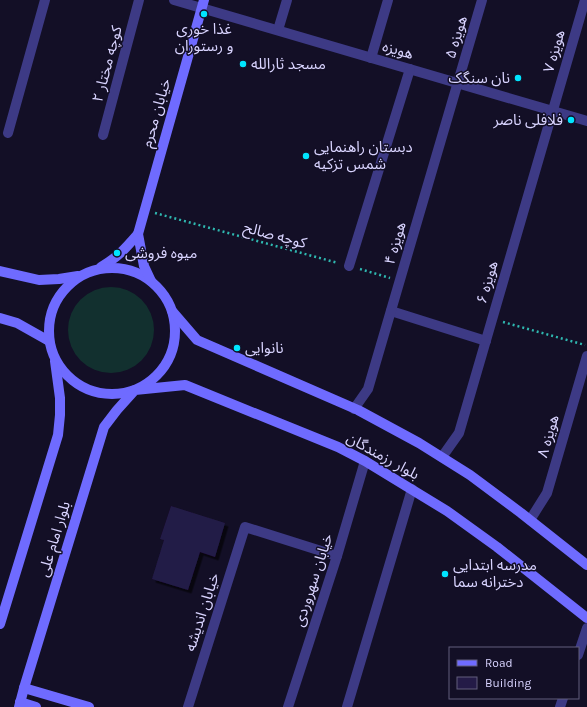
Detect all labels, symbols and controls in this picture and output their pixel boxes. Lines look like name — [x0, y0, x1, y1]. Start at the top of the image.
marker: غذا خوری و رستوران — [199, 9, 209, 19]
street label: هویزه ۵ — [441, 13, 471, 61]
place label: غذا خوری و رستوران — [175, 20, 233, 55]
street label: کوچه مختار ۲ — [88, 23, 127, 104]
street label: هویزه ۷ — [539, 27, 569, 75]
street label: هویزه — [380, 37, 416, 63]
place label: مسجد ثارالله — [251, 55, 326, 73]
marker: مسجد ثارالله — [238, 59, 248, 69]
place label: نان سنگک — [449, 69, 510, 87]
marker: نان سنگک — [513, 73, 523, 83]
street label: خیابان محرم — [138, 76, 176, 150]
place label: فلافلی ناصر — [493, 111, 563, 129]
marker: فلافلی ناصر — [566, 115, 576, 125]
place label: دبستان راهنمایی شمس تزکیه — [314, 138, 413, 173]
marker: دبستان راهنمایی شمس تزکیه — [301, 151, 311, 161]
street label: کوچه صالح — [241, 218, 309, 255]
street label: هویزه ۴ — [380, 219, 410, 267]
place label: میوه فروشی — [125, 244, 197, 262]
marker: میوه فروشی — [112, 248, 122, 258]
street label: هویزه ۶ — [472, 258, 502, 306]
place label: نانوایی — [245, 339, 284, 357]
marker: نانوایی — [232, 343, 242, 353]
street label: هویزه ۸ — [533, 412, 563, 460]
street label: بلوار رزمندگان — [343, 429, 423, 483]
street label: بلوار امام على — [34, 499, 76, 580]
street label: خیابان سهروردی — [290, 531, 337, 629]
place label: مدرسه ابتدایی دخترانه سما — [453, 556, 537, 591]
marker: مدرسه ابتدایی دخترانه سما — [440, 569, 450, 579]
street label: خیابان اندیشه — [181, 570, 223, 653]
legend — [449, 647, 579, 699]
text: Road — [485, 656, 513, 670]
text: Building — [485, 676, 532, 690]

